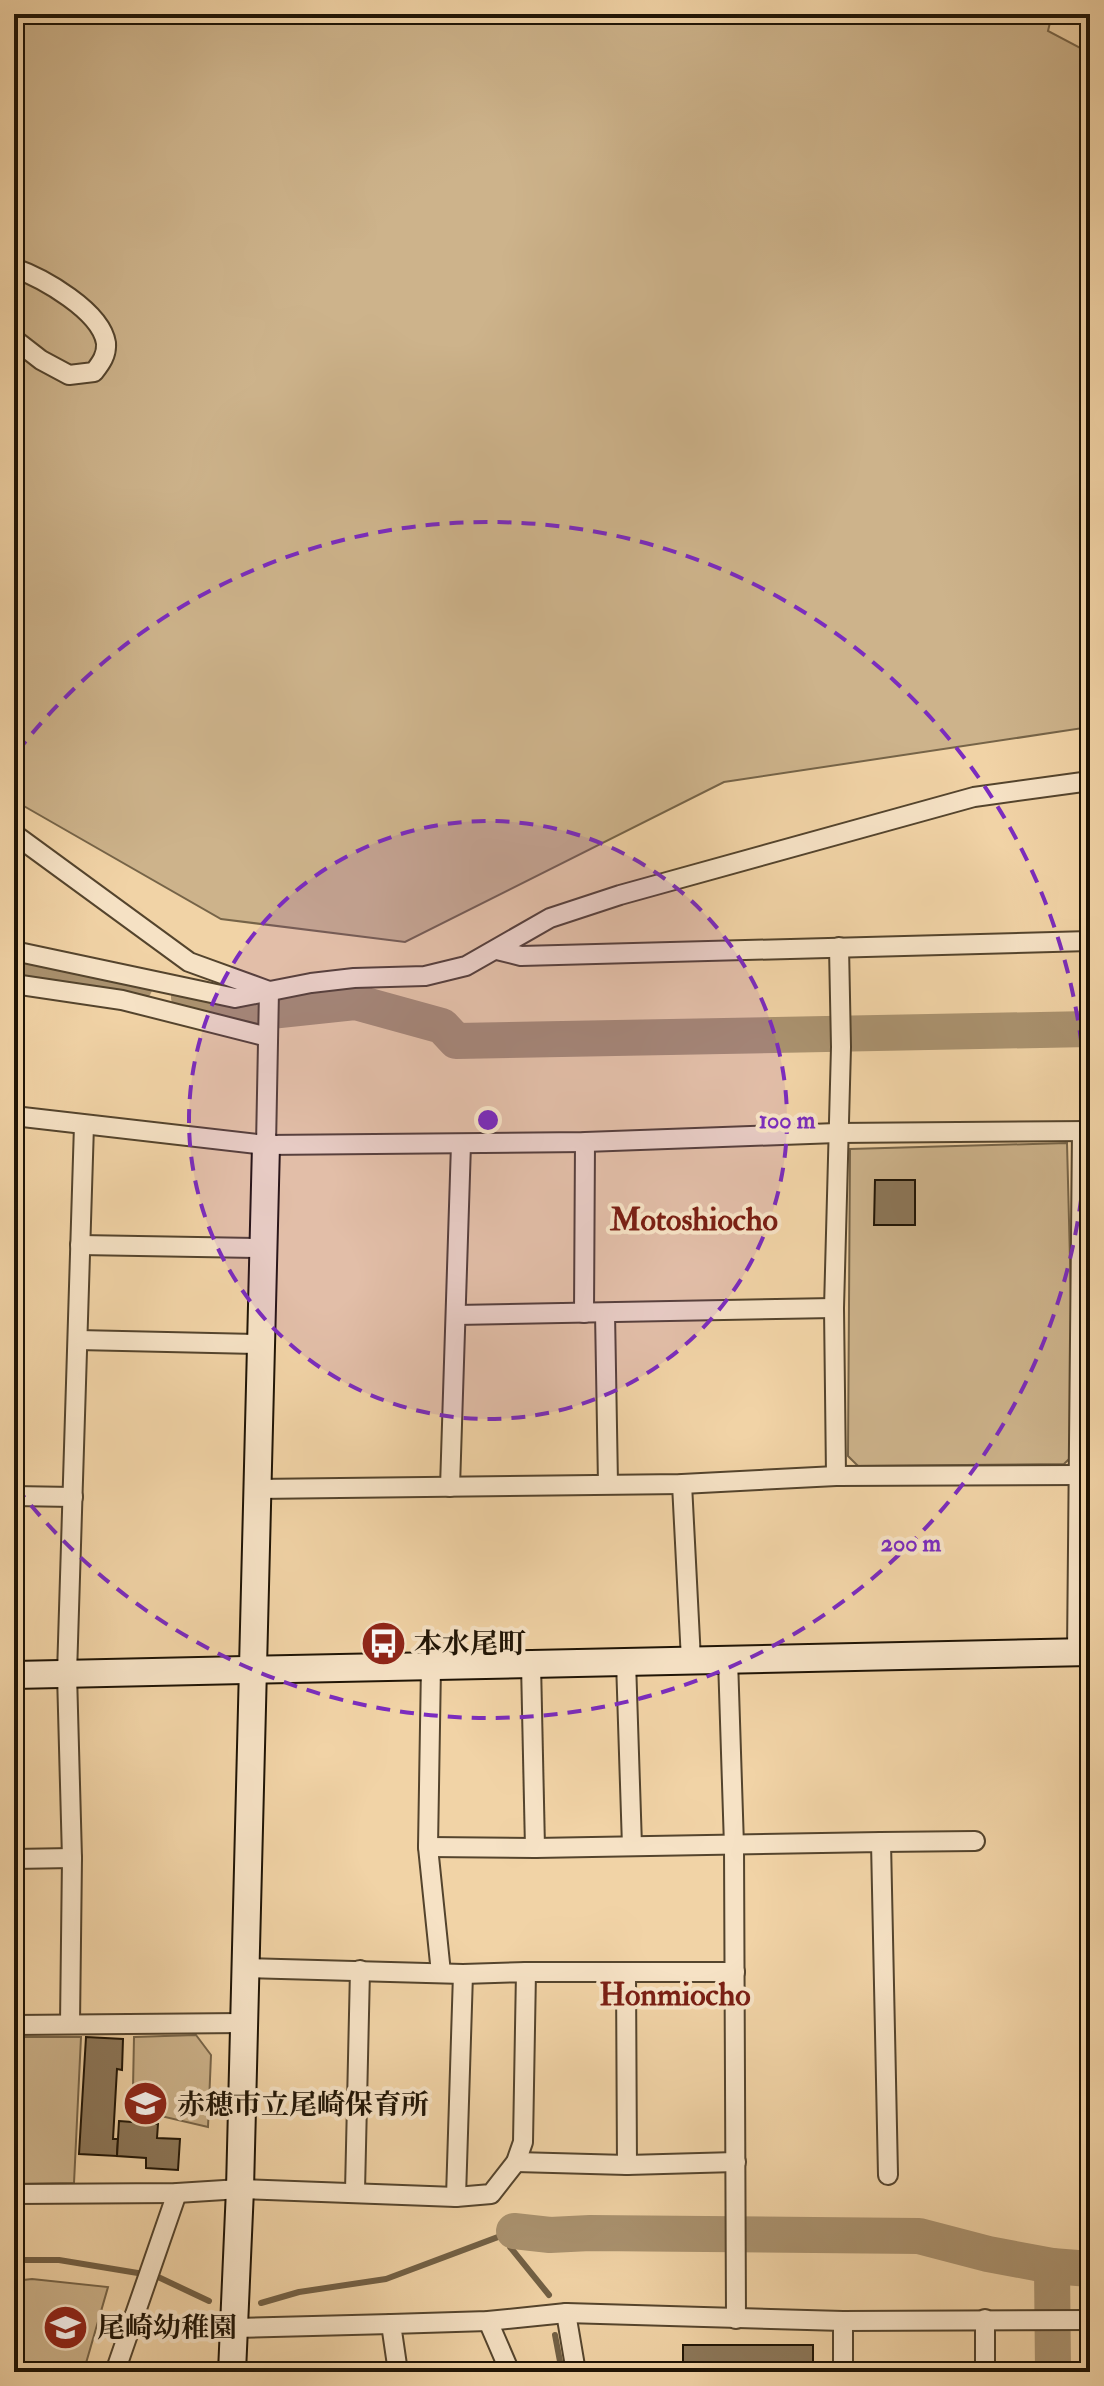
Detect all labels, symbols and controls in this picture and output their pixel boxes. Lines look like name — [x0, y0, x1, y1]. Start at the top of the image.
text: 100 m — [759, 1105, 816, 1136]
centre of rings — [474, 1106, 502, 1134]
district label: Motoshiocho — [609, 1200, 778, 1240]
text: 200 m — [881, 1528, 942, 1559]
bus stop icon: 本水尾町 — [359, 1619, 407, 1667]
place label: 本水尾町 — [414, 1627, 526, 1662]
district label: Honmiocho — [599, 1975, 751, 2015]
school or university icon: 赤穂市立尾崎保育所 — [122, 2080, 170, 2128]
place label: 赤穂市立尾崎保育所 — [177, 2088, 429, 2123]
school or university icon: 尾崎幼稚園 — [42, 2303, 90, 2351]
place label: 尾崎幼稚園 — [97, 2311, 237, 2346]

